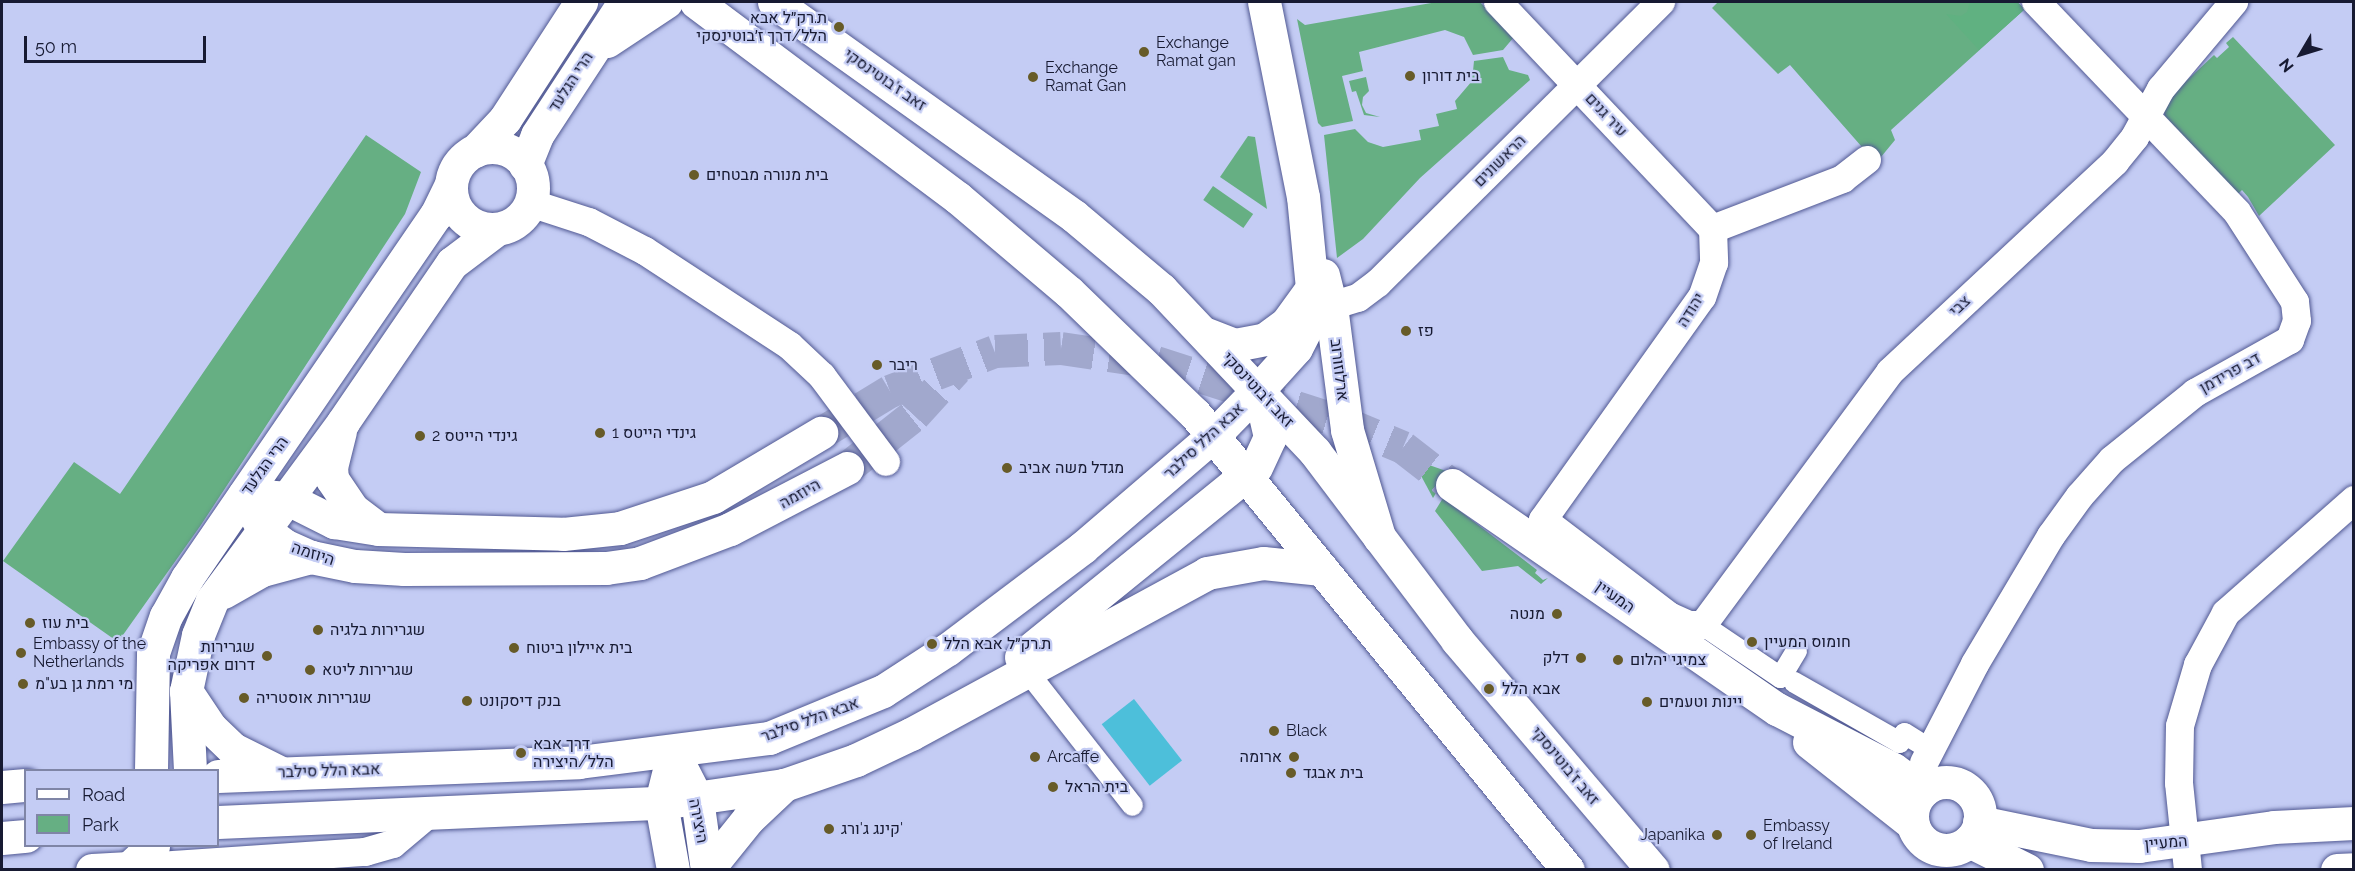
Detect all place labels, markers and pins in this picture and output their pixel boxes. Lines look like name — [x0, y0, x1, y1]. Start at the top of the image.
place label: ת.רק״ל אבא הלל/דרך ז׳בוטינסקי — [696, 8, 827, 46]
marker: ת.רק״ל אבא הלל/דרך ז׳בוטינסקי — [832, 20, 846, 34]
place label: Exchange Ramat gan — [1156, 33, 1236, 71]
marker: Exchange Ramat gan — [1137, 45, 1151, 59]
place label: Exchange Ramat Gan — [1045, 58, 1126, 96]
place label: בית דורון — [1422, 66, 1480, 86]
marker: בית דורון — [1403, 69, 1417, 83]
marker: Exchange Ramat Gan — [1026, 70, 1040, 84]
place label: בית מנורה מבטחים — [706, 165, 828, 185]
marker: בית מנורה מבטחים — [687, 168, 701, 182]
place label: פז — [1418, 321, 1434, 341]
marker: פז — [1399, 324, 1413, 338]
place label: ריבר — [889, 355, 918, 375]
marker: ריבר — [870, 358, 884, 372]
place label: גינדי הייטס 1 — [612, 423, 696, 443]
place label: גינדי הייטס 2 — [432, 426, 518, 446]
marker: גינדי הייטס 1 — [593, 426, 607, 440]
marker: גינדי הייטס 2 — [413, 429, 427, 443]
place label: מגדל משה אביב — [1019, 458, 1124, 478]
marker: מגדל משה אביב — [1000, 461, 1014, 475]
place label: מנטה — [1510, 604, 1545, 624]
marker: מנטה — [1550, 607, 1564, 621]
place label: בית עוז — [42, 613, 89, 633]
marker: בית עוז — [23, 616, 37, 630]
place label: שגרירות בלגיה — [330, 620, 425, 640]
marker: שגרירות בלגיה — [311, 623, 325, 637]
place label: חומוס המעיין — [1764, 632, 1851, 652]
place label: Embassy of the Netherlands — [33, 634, 147, 672]
place label: ת.רק״ל אבא הלל — [944, 634, 1051, 654]
marker: חומוס המעיין — [1745, 635, 1759, 649]
place label: שגרירות דרום אפריקה — [168, 637, 255, 675]
marker: ת.רק״ל אבא הלל — [925, 637, 939, 651]
place label: בית איילון ביטוח — [526, 638, 632, 658]
marker: בית איילון ביטוח — [507, 641, 521, 655]
marker: Embassy of the Netherlands — [14, 646, 28, 660]
place label: דלק — [1542, 648, 1569, 668]
marker: שגרירות דרום אפריקה — [260, 649, 274, 663]
place label: צמיגי יהלום — [1630, 650, 1706, 670]
marker: דלק — [1574, 651, 1588, 665]
marker: צמיגי יהלום — [1611, 653, 1625, 667]
place label: שגרירות ליטא — [322, 660, 413, 680]
marker: שגרירות ליטא — [303, 663, 317, 677]
place label: מי רמת גן בע"מ — [35, 674, 134, 694]
marker: מי רמת גן בע"מ — [16, 677, 30, 691]
place label: אבא הלל — [1502, 679, 1561, 699]
marker: אבא הלל — [1480, 680, 1498, 698]
place label: שגרירות אוסטריה — [256, 688, 371, 708]
marker: שגרירות אוסטריה — [237, 691, 251, 705]
place label: בנק דיסקונט — [479, 691, 561, 711]
place label: יינות וטעמים — [1659, 692, 1742, 712]
marker: בנק דיסקונט — [460, 694, 474, 708]
marker: יינות וטעמים — [1640, 695, 1654, 709]
place label: Black — [1286, 721, 1327, 741]
marker: Black — [1267, 724, 1281, 738]
place label: דרך אבא הלל/היצירה — [533, 734, 614, 772]
marker: דרך אבא הלל/היצירה — [514, 746, 528, 760]
place label: Arcaffe — [1047, 747, 1099, 767]
place label: ארומה — [1240, 747, 1282, 767]
marker: Arcaffe — [1028, 750, 1042, 764]
marker: ארומה — [1287, 750, 1301, 764]
place label: בית אבגד — [1303, 763, 1364, 783]
marker: בית אבגד — [1284, 766, 1298, 780]
place label: בית הראל — [1065, 777, 1128, 797]
marker: בית הראל — [1046, 780, 1060, 794]
place label: Embassy of Ireland — [1763, 816, 1833, 854]
place label: קינג ג'ורג' — [841, 819, 903, 839]
marker: קינג ג'ורג' — [822, 822, 836, 836]
place label: Japanika — [1640, 825, 1705, 845]
marker: Japanika — [1710, 828, 1724, 842]
marker: Embassy of Ireland — [1744, 828, 1758, 842]

